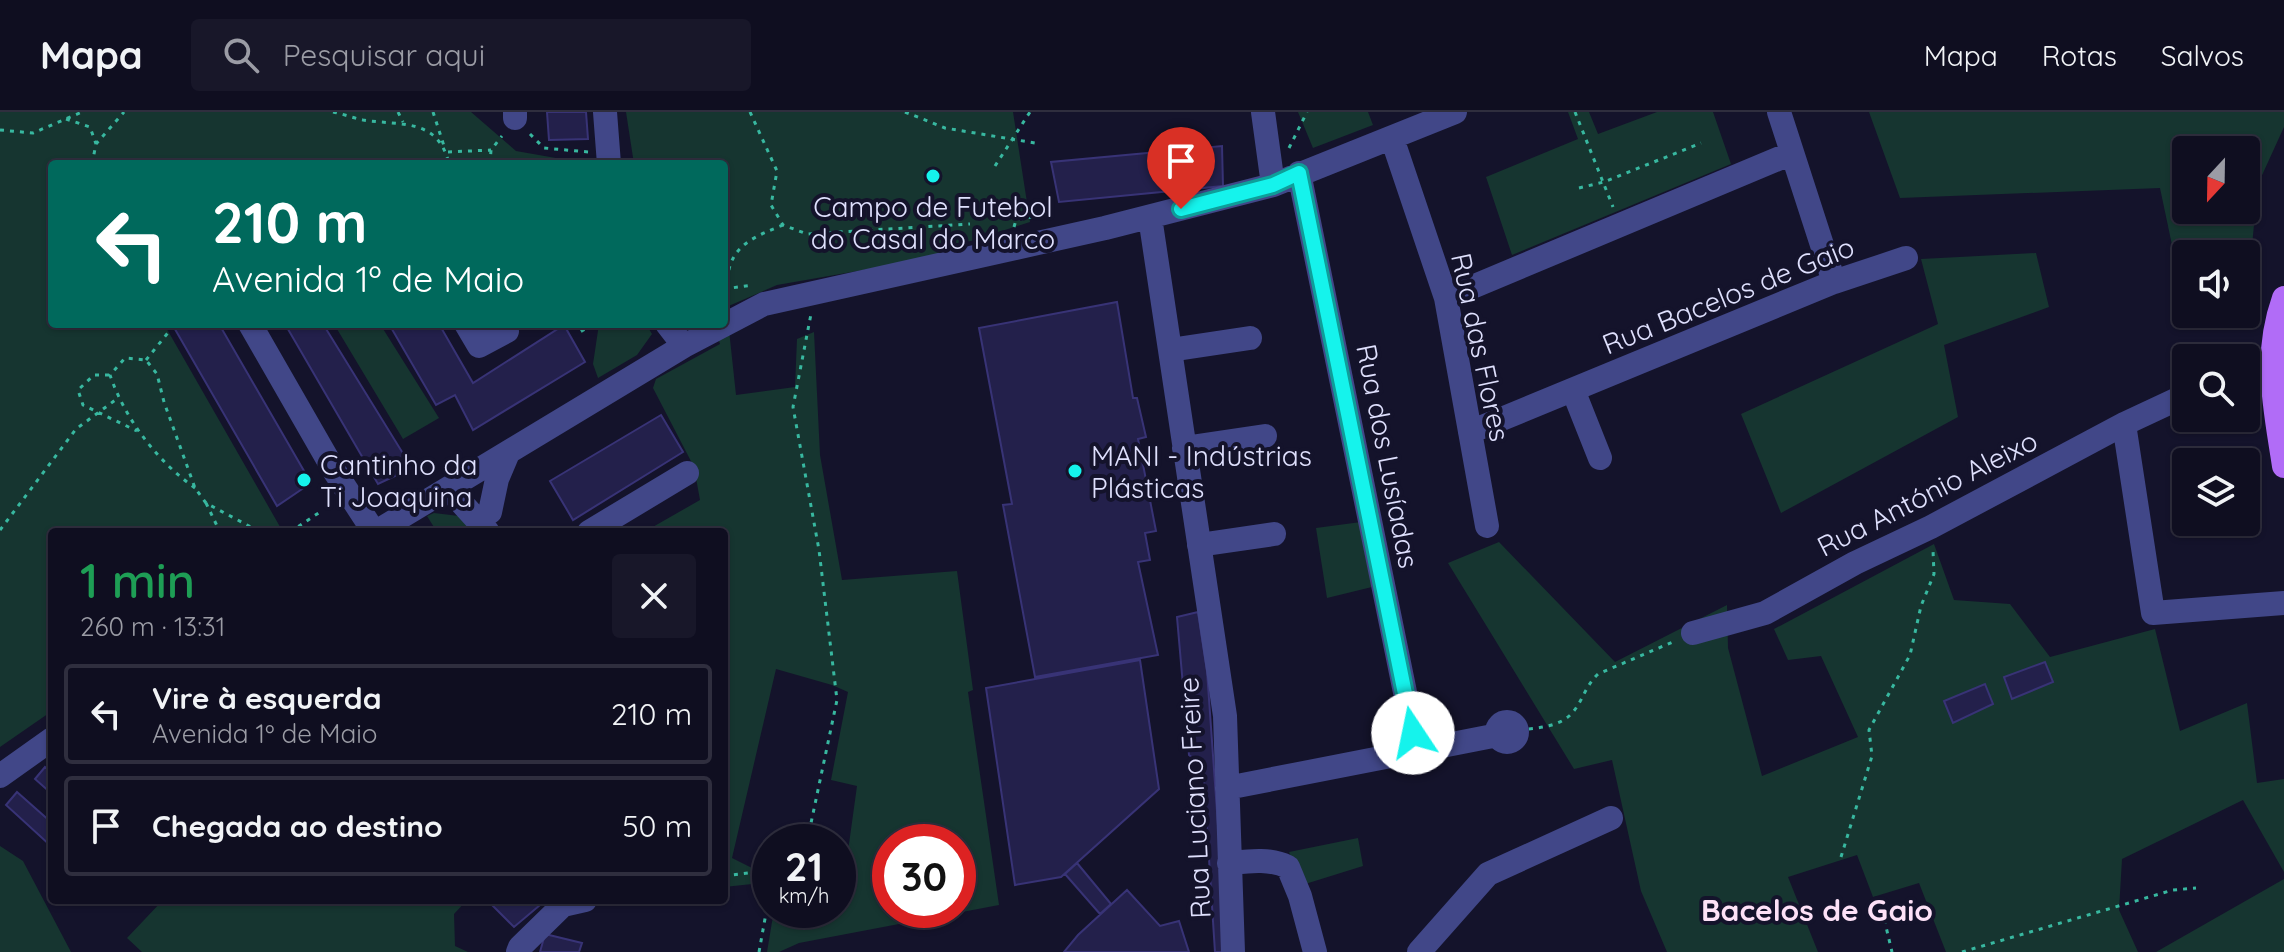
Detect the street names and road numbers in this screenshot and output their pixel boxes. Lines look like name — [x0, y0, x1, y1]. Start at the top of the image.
street label: Rua Bacelos de Gaio — [1597, 228, 1859, 362]
street label: Rua das Flores — [1444, 250, 1518, 444]
street label: Rua dos Lusíadas — [1349, 341, 1427, 571]
street label: Rua António Aleixo — [1811, 422, 2043, 564]
street label: Rua Luciano Freire — [1170, 676, 1218, 920]

